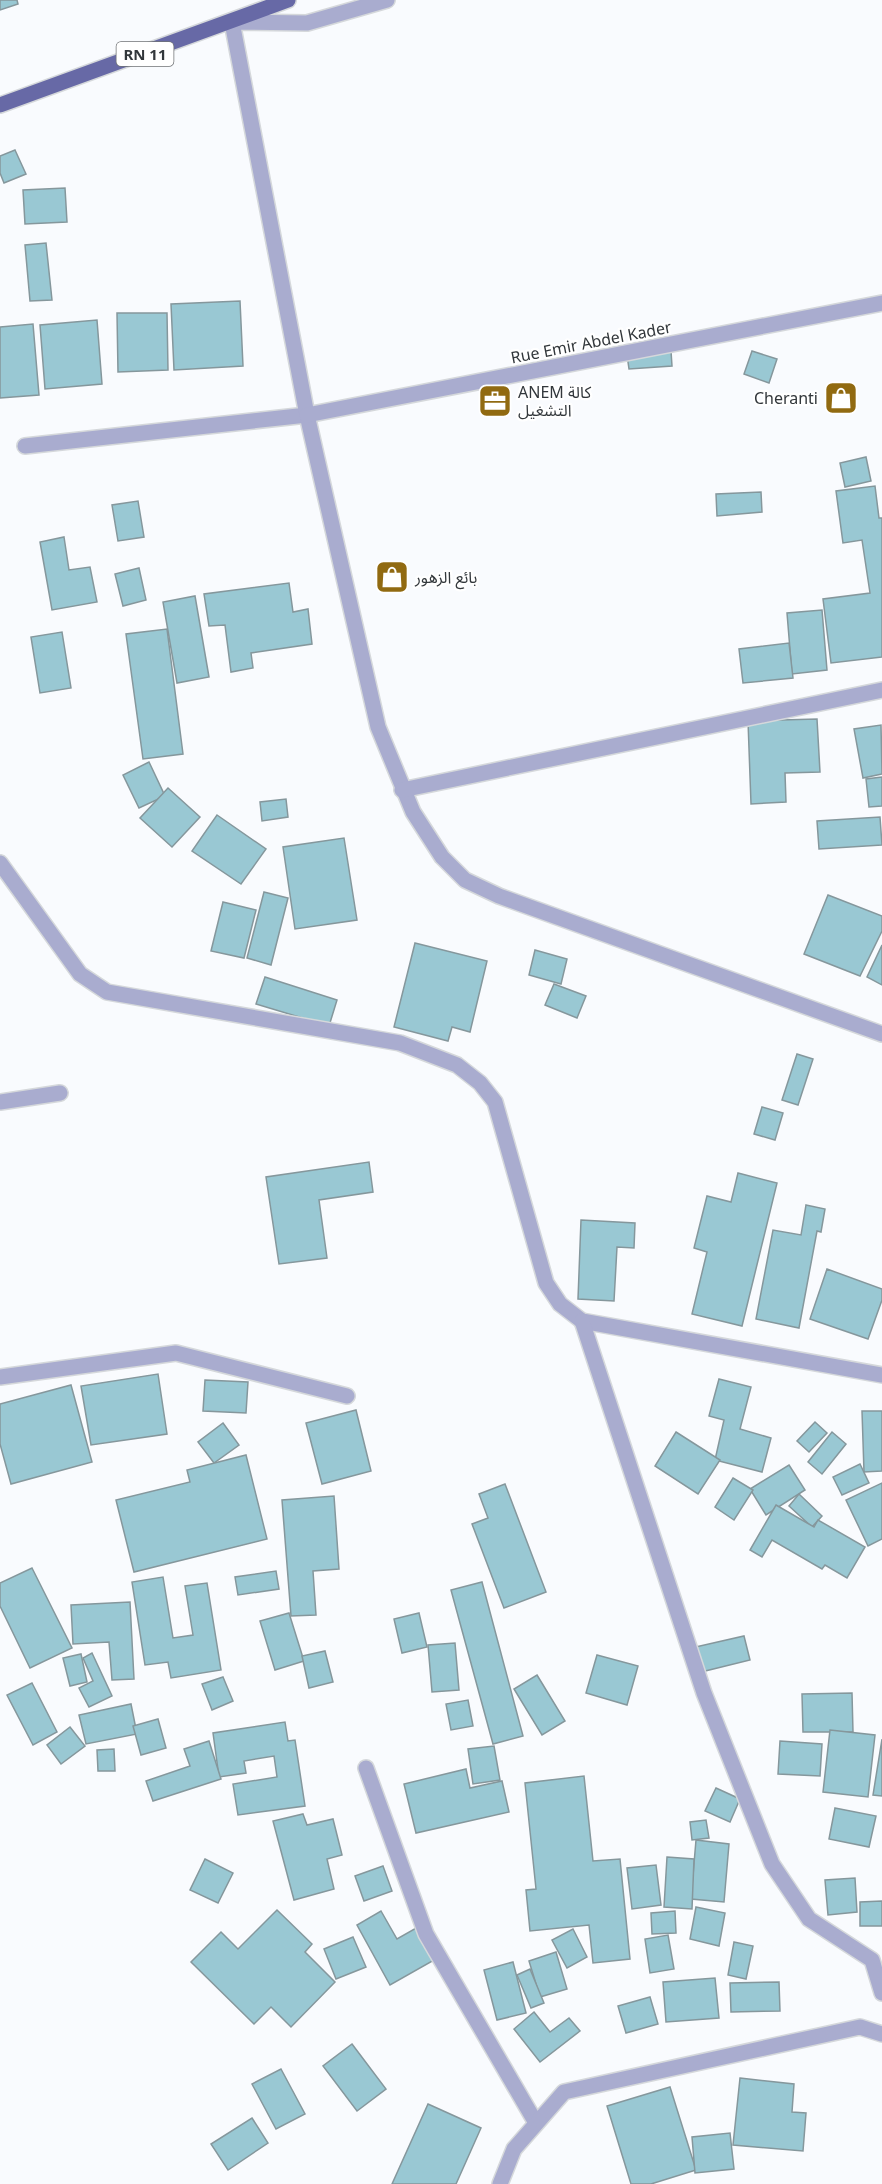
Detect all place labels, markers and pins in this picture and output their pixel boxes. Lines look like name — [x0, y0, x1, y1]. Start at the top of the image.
shop icon: Cheranti — [823, 380, 859, 416]
place label: ANEM كالة التشغيل — [518, 381, 592, 421]
office icon: ANEM كالة التشغيل — [477, 383, 513, 419]
place label: Cheranti — [754, 387, 818, 409]
shop icon: بائع الزهور — [374, 559, 410, 595]
place label: بائع الزهور — [414, 566, 477, 590]

